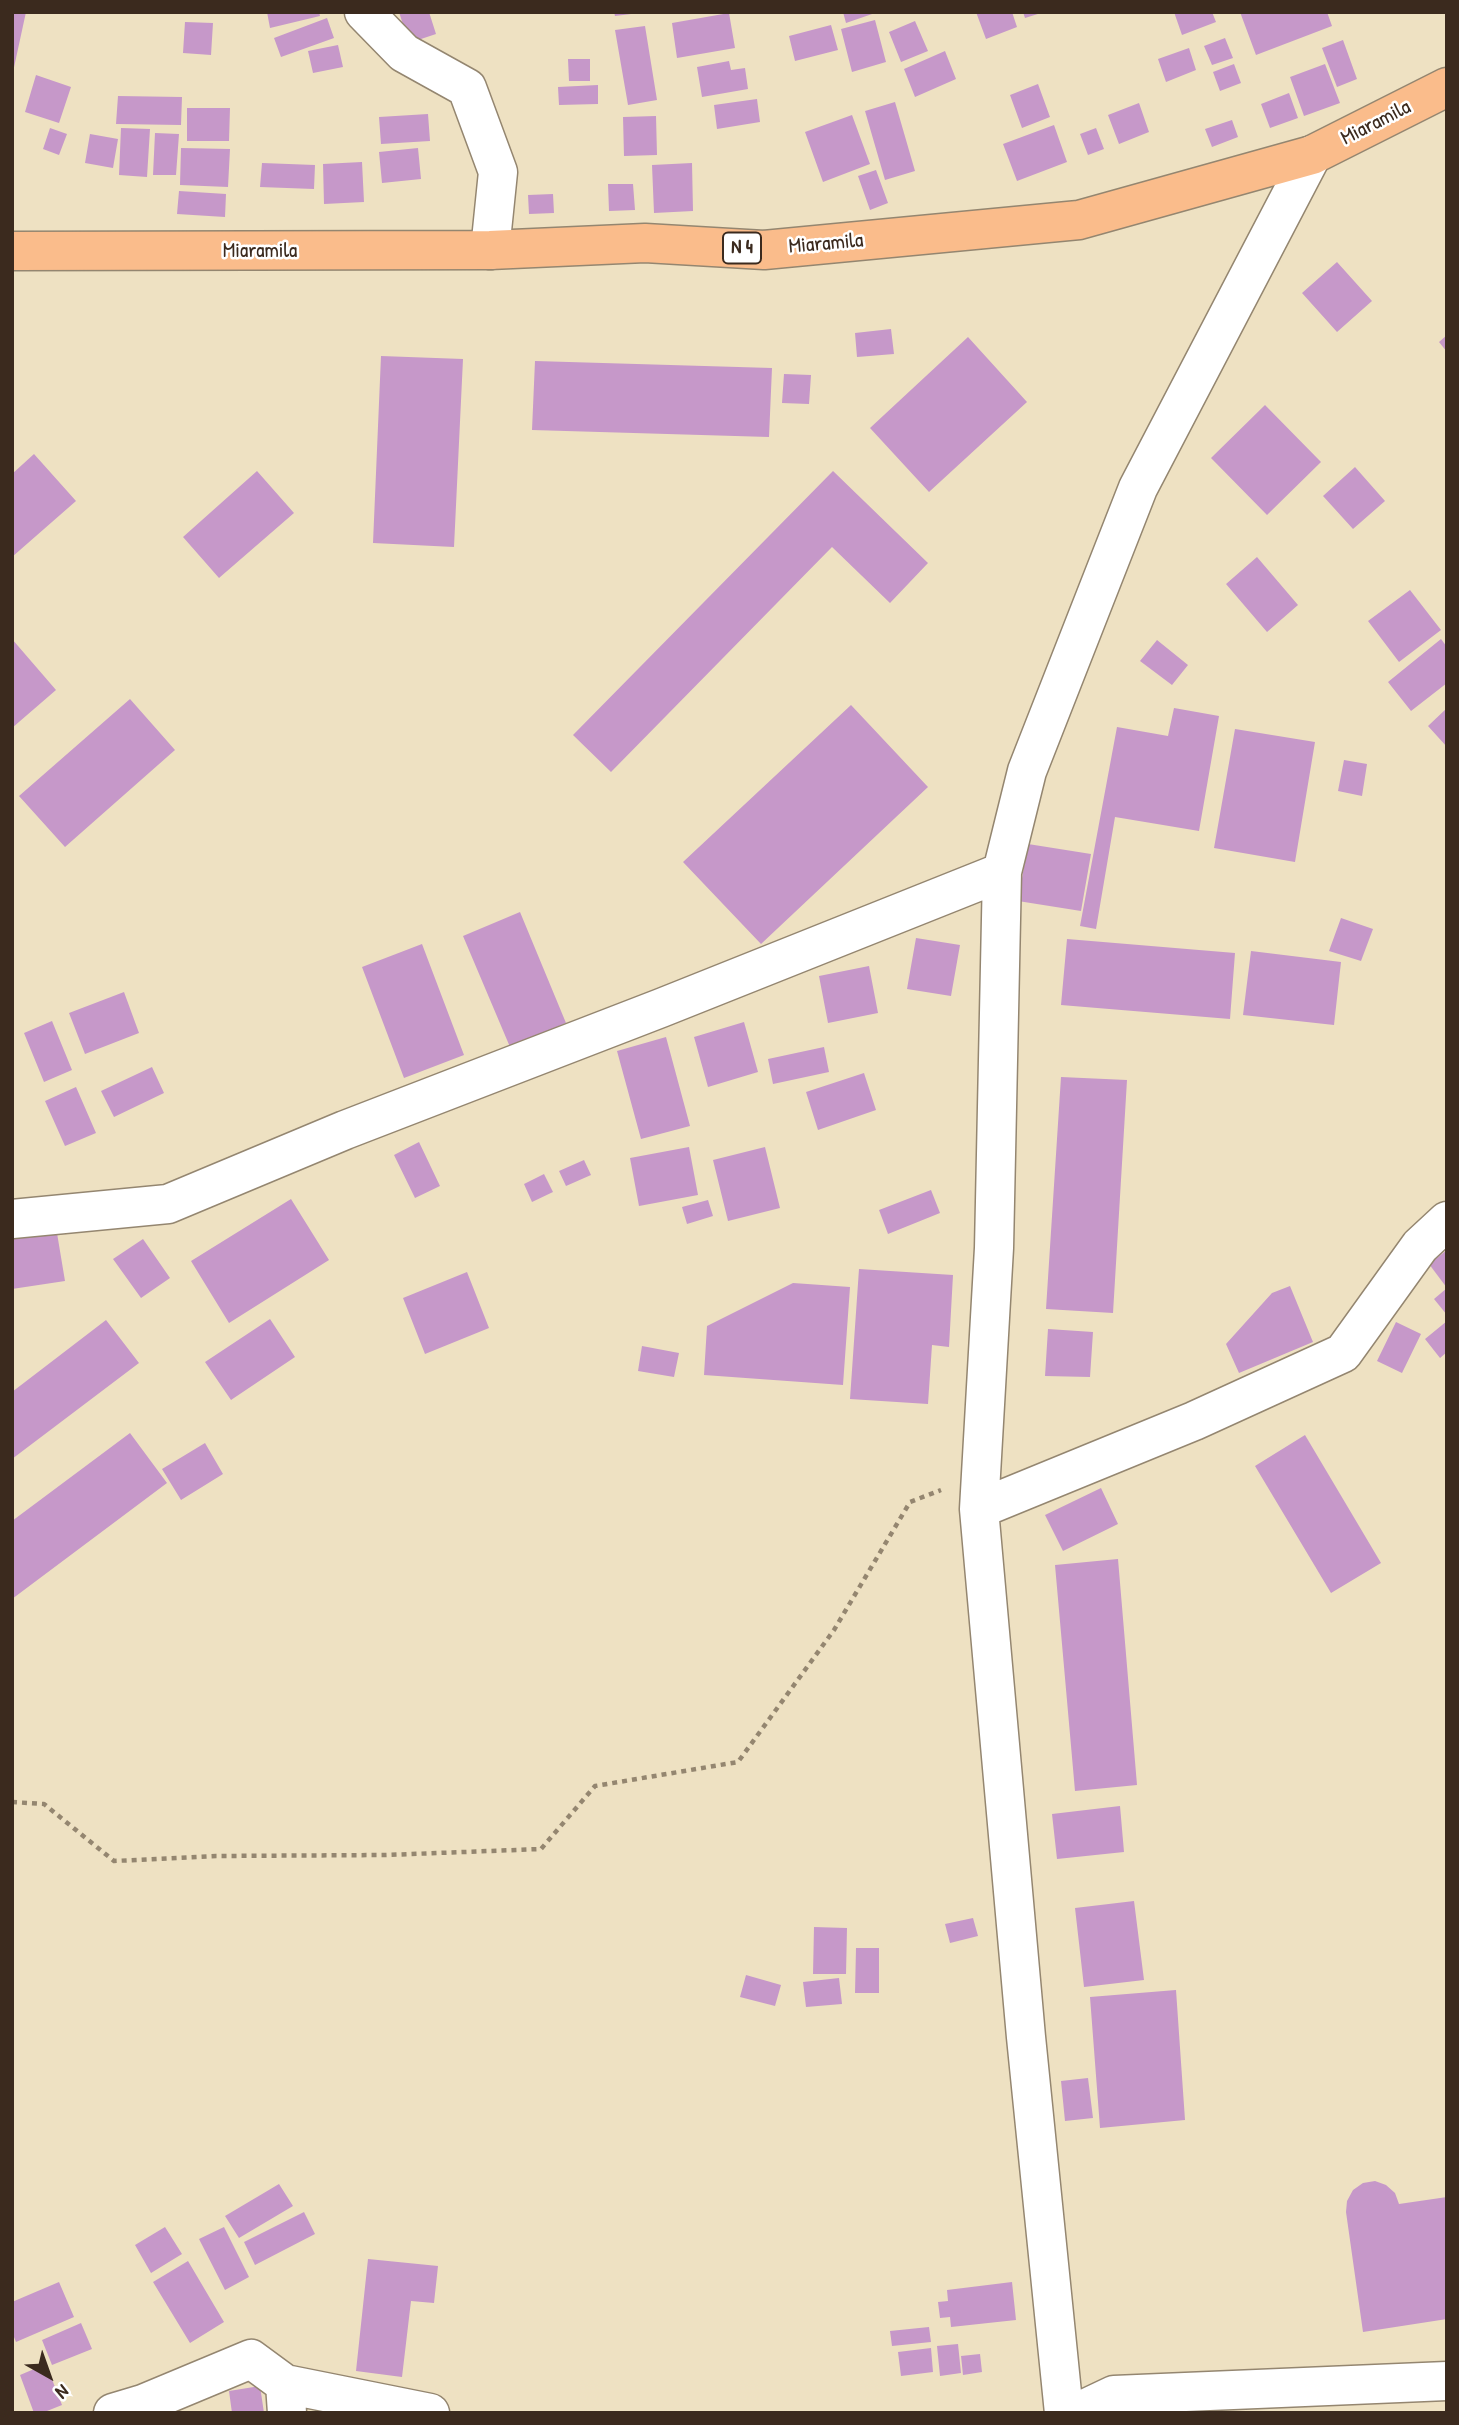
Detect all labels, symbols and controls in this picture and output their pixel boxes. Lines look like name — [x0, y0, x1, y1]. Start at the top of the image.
street label: Miaramila — [1337, 95, 1415, 151]
street label: Miaramila — [788, 228, 864, 260]
road number: N 4 — [723, 232, 761, 264]
street label: Miaramila — [223, 238, 297, 264]
north arrow — [14, 2341, 84, 2411]
text: N — [50, 2379, 75, 2405]

